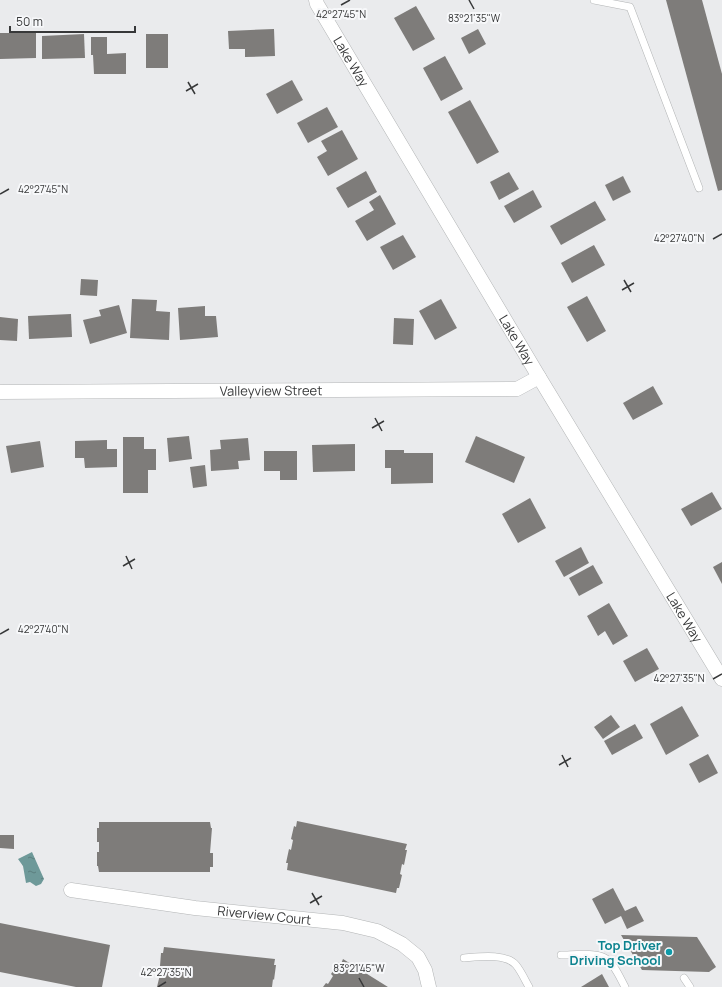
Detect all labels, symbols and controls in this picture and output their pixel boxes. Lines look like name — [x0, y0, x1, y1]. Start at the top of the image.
text: 42°27'45"N — [316, 7, 366, 21]
scale bar — [10, 8, 135, 34]
text: 83°21'35"W — [448, 11, 501, 25]
text: 50 m — [16, 13, 43, 30]
street label: Lake Way — [329, 33, 373, 90]
text: 42°27'45"N — [18, 182, 68, 196]
text: 42°27'40"N — [654, 231, 704, 245]
street label: Lake Way — [495, 311, 539, 369]
street label: Valleyview Street — [220, 381, 322, 400]
street label: Lake Way — [662, 589, 707, 646]
text: 42°27'40"N — [18, 622, 68, 636]
text: 42°27'35"N — [653, 671, 705, 685]
street label: Riverview Court — [217, 901, 312, 929]
place label: Top Driver Driving School — [570, 936, 661, 969]
marker: Top Driver Driving School — [664, 947, 674, 957]
text: 83°21'45"W — [333, 961, 385, 975]
text: 42°27'35"N — [140, 965, 192, 979]

